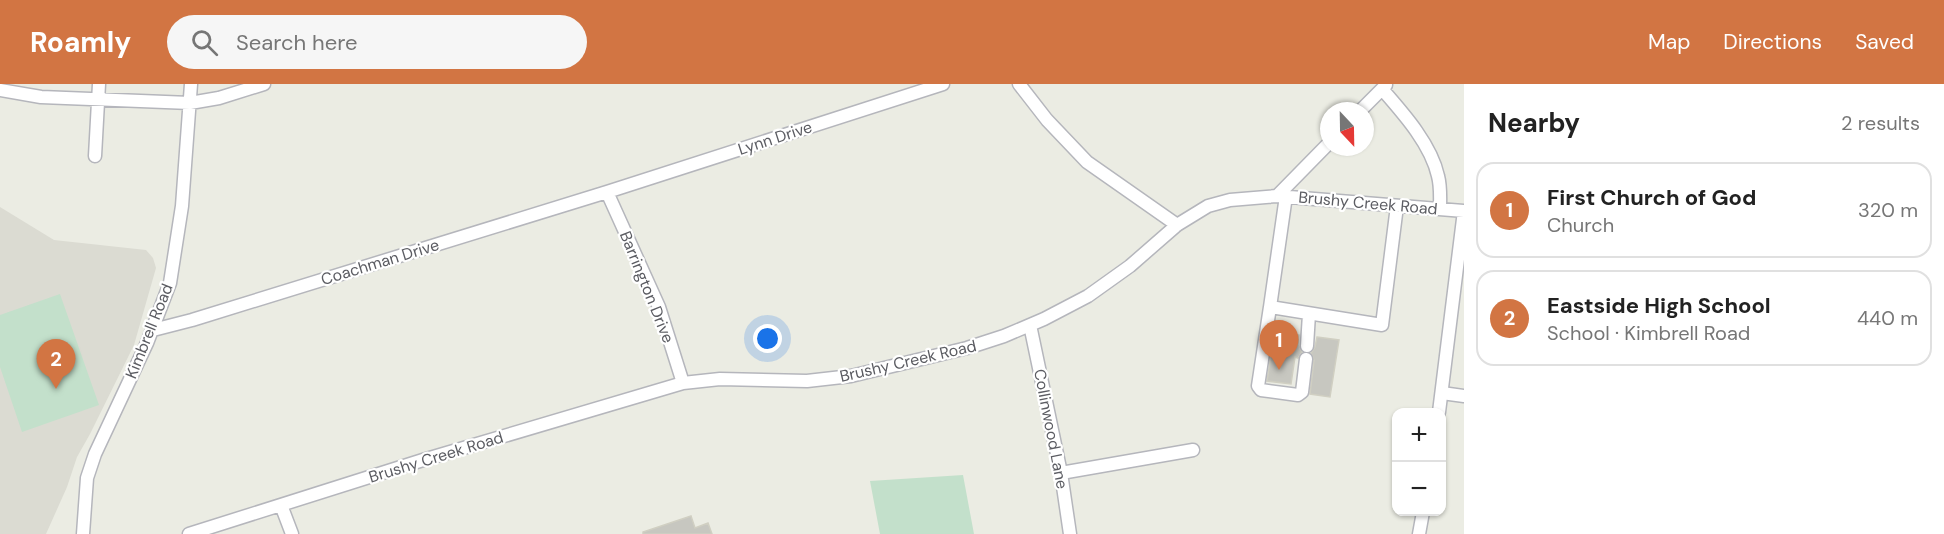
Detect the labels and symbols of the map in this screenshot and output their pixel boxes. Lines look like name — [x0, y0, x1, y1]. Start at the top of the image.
north arrow — [1320, 102, 1374, 156]
street label: Lynn Drive — [735, 116, 815, 160]
street label: Brushy Creek Road — [1297, 186, 1439, 220]
street label: Barrington Drive — [615, 228, 679, 346]
street label: Coachman Drive — [318, 234, 442, 290]
street label: Kimbrell Road — [120, 280, 178, 382]
pin: 1 — [1260, 320, 1298, 370]
your location — [753, 324, 782, 353]
street label: Brushy Creek Road — [838, 335, 978, 387]
pin: 2 — [36, 340, 76, 389]
street label: Collinwood Lane — [1029, 367, 1073, 491]
street label: Brushy Creek Road — [366, 427, 506, 487]

